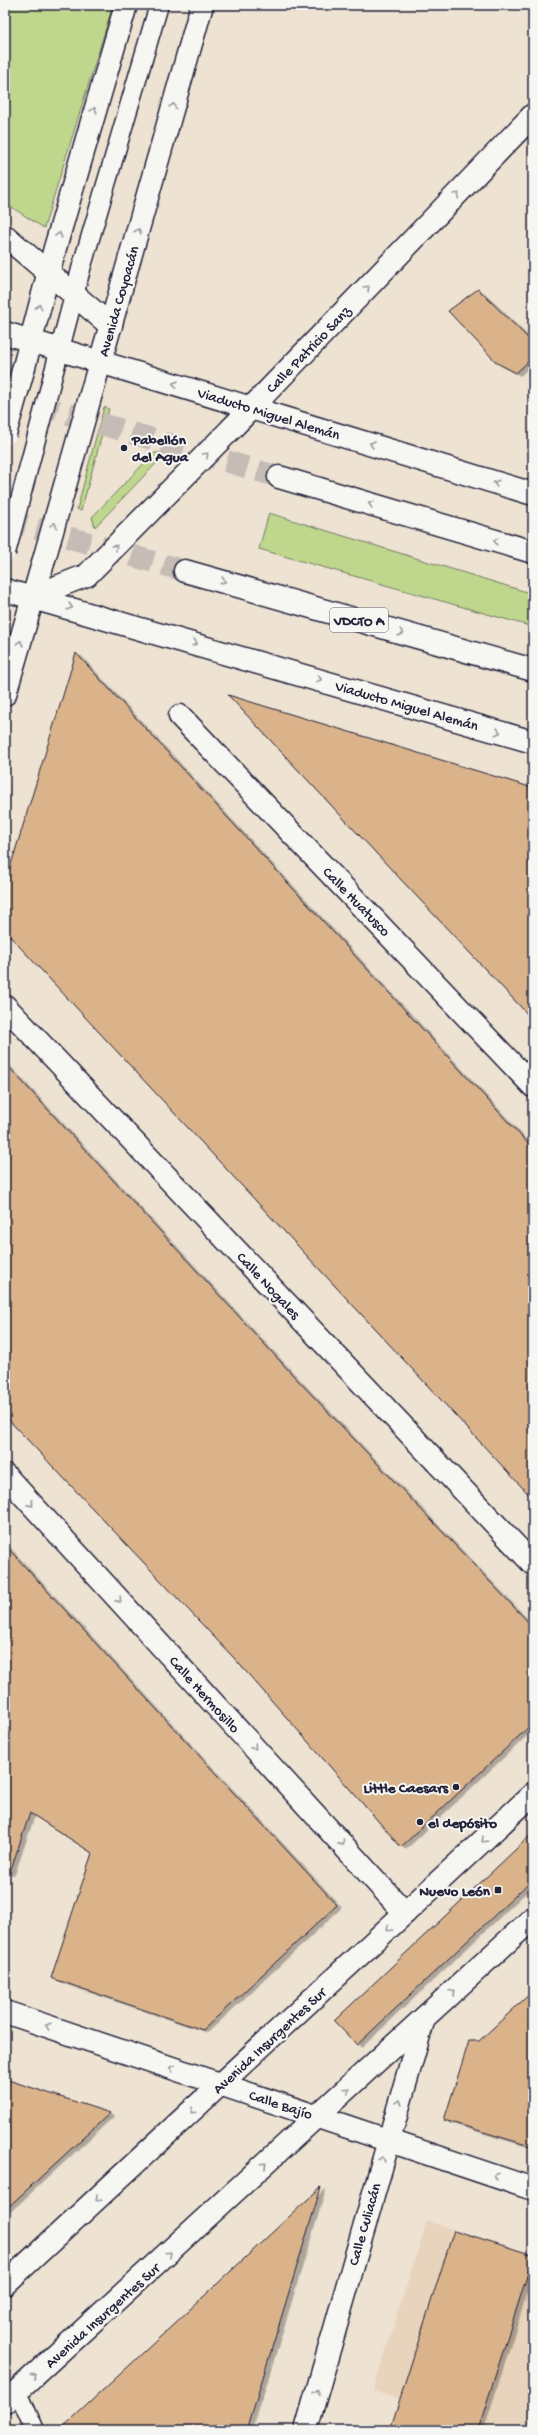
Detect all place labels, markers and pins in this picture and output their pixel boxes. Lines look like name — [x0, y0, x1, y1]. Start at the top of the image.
place label: Pabellón del Agua — [131, 432, 189, 467]
marker: Pabellón del Agua — [119, 443, 129, 453]
place label: Little Caesars — [364, 1780, 449, 1798]
marker: Little Caesars — [451, 1782, 461, 1792]
place label: el depósito — [427, 1815, 497, 1833]
marker: el depósito — [415, 1817, 425, 1827]
place label: Nuevo León — [419, 1883, 491, 1901]
marker: Nuevo León — [493, 1885, 503, 1895]

